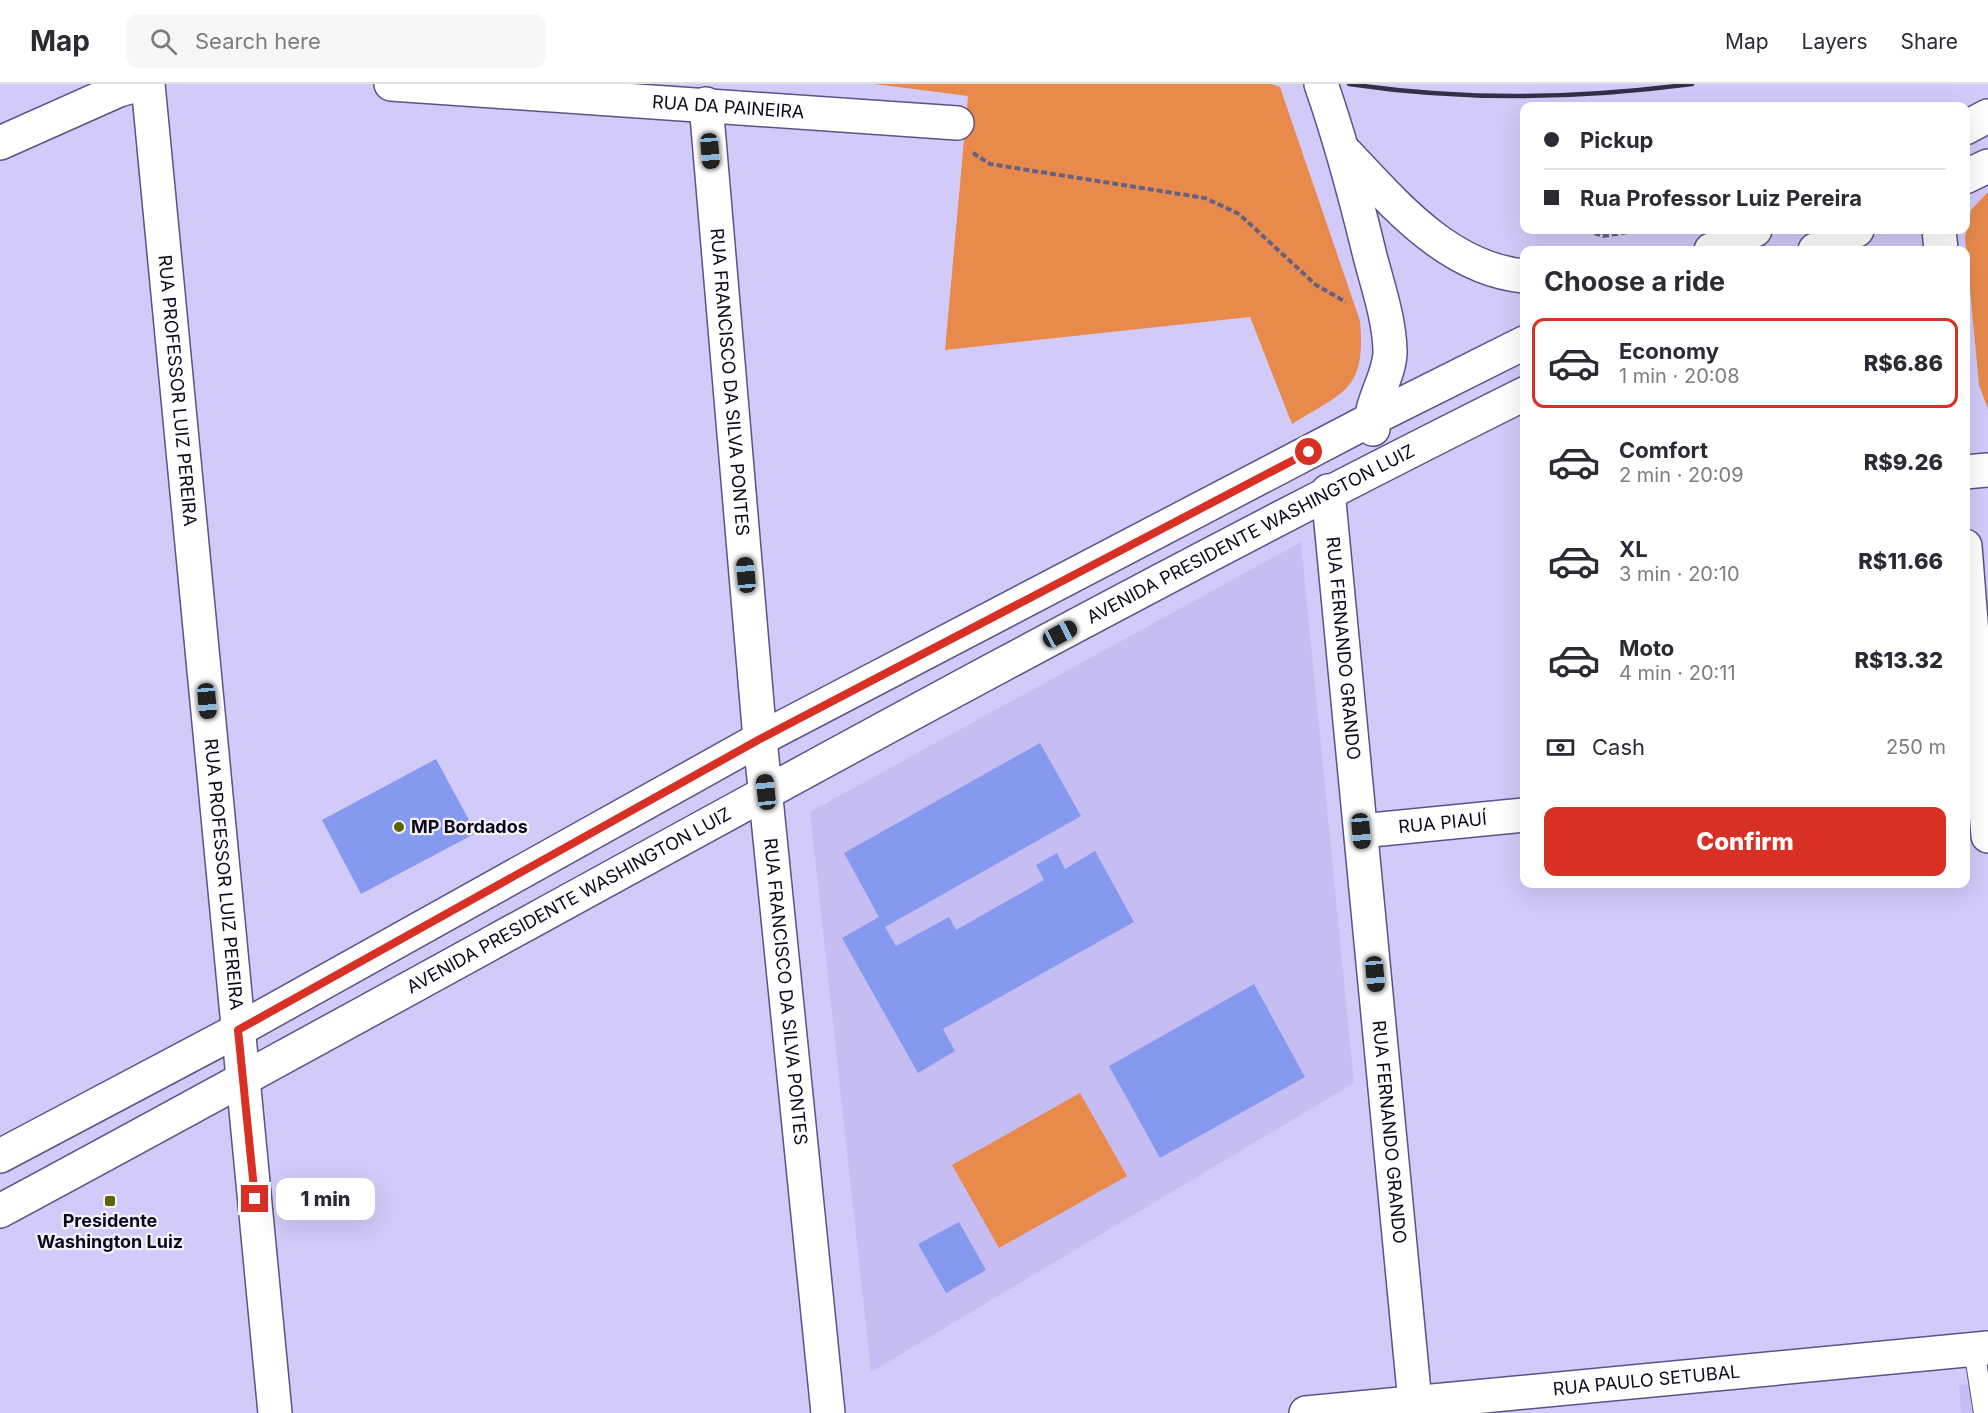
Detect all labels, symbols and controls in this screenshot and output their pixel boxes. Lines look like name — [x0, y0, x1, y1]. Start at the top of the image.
search box — [126, 14, 546, 68]
text: Map — [30, 24, 90, 58]
icon: search — [147, 25, 180, 58]
text: Search here — [195, 28, 321, 54]
text: Map — [1725, 29, 1769, 54]
text: Layers — [1802, 29, 1868, 54]
text: Share — [1901, 29, 1958, 54]
street label: RUA DA PAINEIRA — [651, 91, 805, 122]
text: Pickup — [1580, 127, 1654, 153]
car — [699, 132, 721, 170]
text: Rua Professor Luiz Pereira — [1580, 185, 1862, 211]
street label: RUA FRANCISCO DA SILVA PONTES — [707, 227, 754, 537]
street label: RUA PROFESSOR LUIZ PEREIRA — [154, 254, 201, 527]
text: Choose a ride — [1544, 265, 1725, 298]
icon: car — [1547, 336, 1601, 390]
text: Economy — [1619, 338, 1719, 364]
text: R$6.86 — [1864, 350, 1943, 376]
text: 1 min · 20:08 — [1619, 364, 1740, 388]
icon: car — [1547, 435, 1601, 489]
text: Comfort — [1619, 437, 1708, 463]
route start — [1295, 438, 1322, 465]
street label: AVENIDA PRESIDENTE WASHINGTON LUIZ — [1083, 440, 1418, 628]
text: R$9.26 — [1864, 449, 1943, 475]
text: 2 min · 20:09 — [1619, 463, 1744, 487]
icon: car — [1547, 534, 1601, 588]
street label: RUA FERNANDO GRANDO — [1322, 536, 1365, 761]
text: XL — [1619, 536, 1648, 562]
text: R$11.66 — [1858, 548, 1943, 574]
car — [735, 556, 757, 594]
text: 3 min · 20:10 — [1619, 562, 1740, 586]
car — [1040, 618, 1080, 650]
icon: car — [1547, 633, 1601, 687]
text: Moto — [1619, 635, 1674, 661]
text: R$13.32 — [1854, 647, 1943, 673]
text: 4 min · 20:11 — [1619, 661, 1736, 685]
car — [196, 682, 218, 720]
icon: cash — [1544, 731, 1577, 764]
text: Cash — [1592, 734, 1645, 760]
text: 250 m — [1886, 735, 1946, 759]
street label: RUA PROFESSOR LUIZ PEREIRA — [201, 738, 247, 1011]
car — [755, 773, 777, 811]
street label: AVENIDA PRESIDENTE WASHINGTON LUIZ — [403, 803, 734, 998]
street label: RUA PIAUÍ — [1397, 807, 1488, 837]
button: Confirm — [1544, 807, 1946, 876]
car — [1350, 812, 1372, 850]
place label: MP Bordados — [411, 816, 528, 837]
marker: MP Bordados — [392, 820, 406, 834]
street label: RUA FRANCISCO DA SILVA PONTES — [760, 837, 812, 1146]
car — [1364, 955, 1386, 993]
street label: RUA FERNANDO GRANDO — [1369, 1019, 1411, 1245]
callout: 1 min — [276, 1178, 375, 1220]
route end — [241, 1185, 268, 1212]
text: 1 min — [300, 1187, 351, 1211]
marker: Presidente Washington Luiz — [103, 1194, 117, 1208]
place label: Presidente Washington Luiz — [37, 1210, 183, 1252]
street label: RUA PAULO SETUBAL — [1552, 1361, 1741, 1399]

